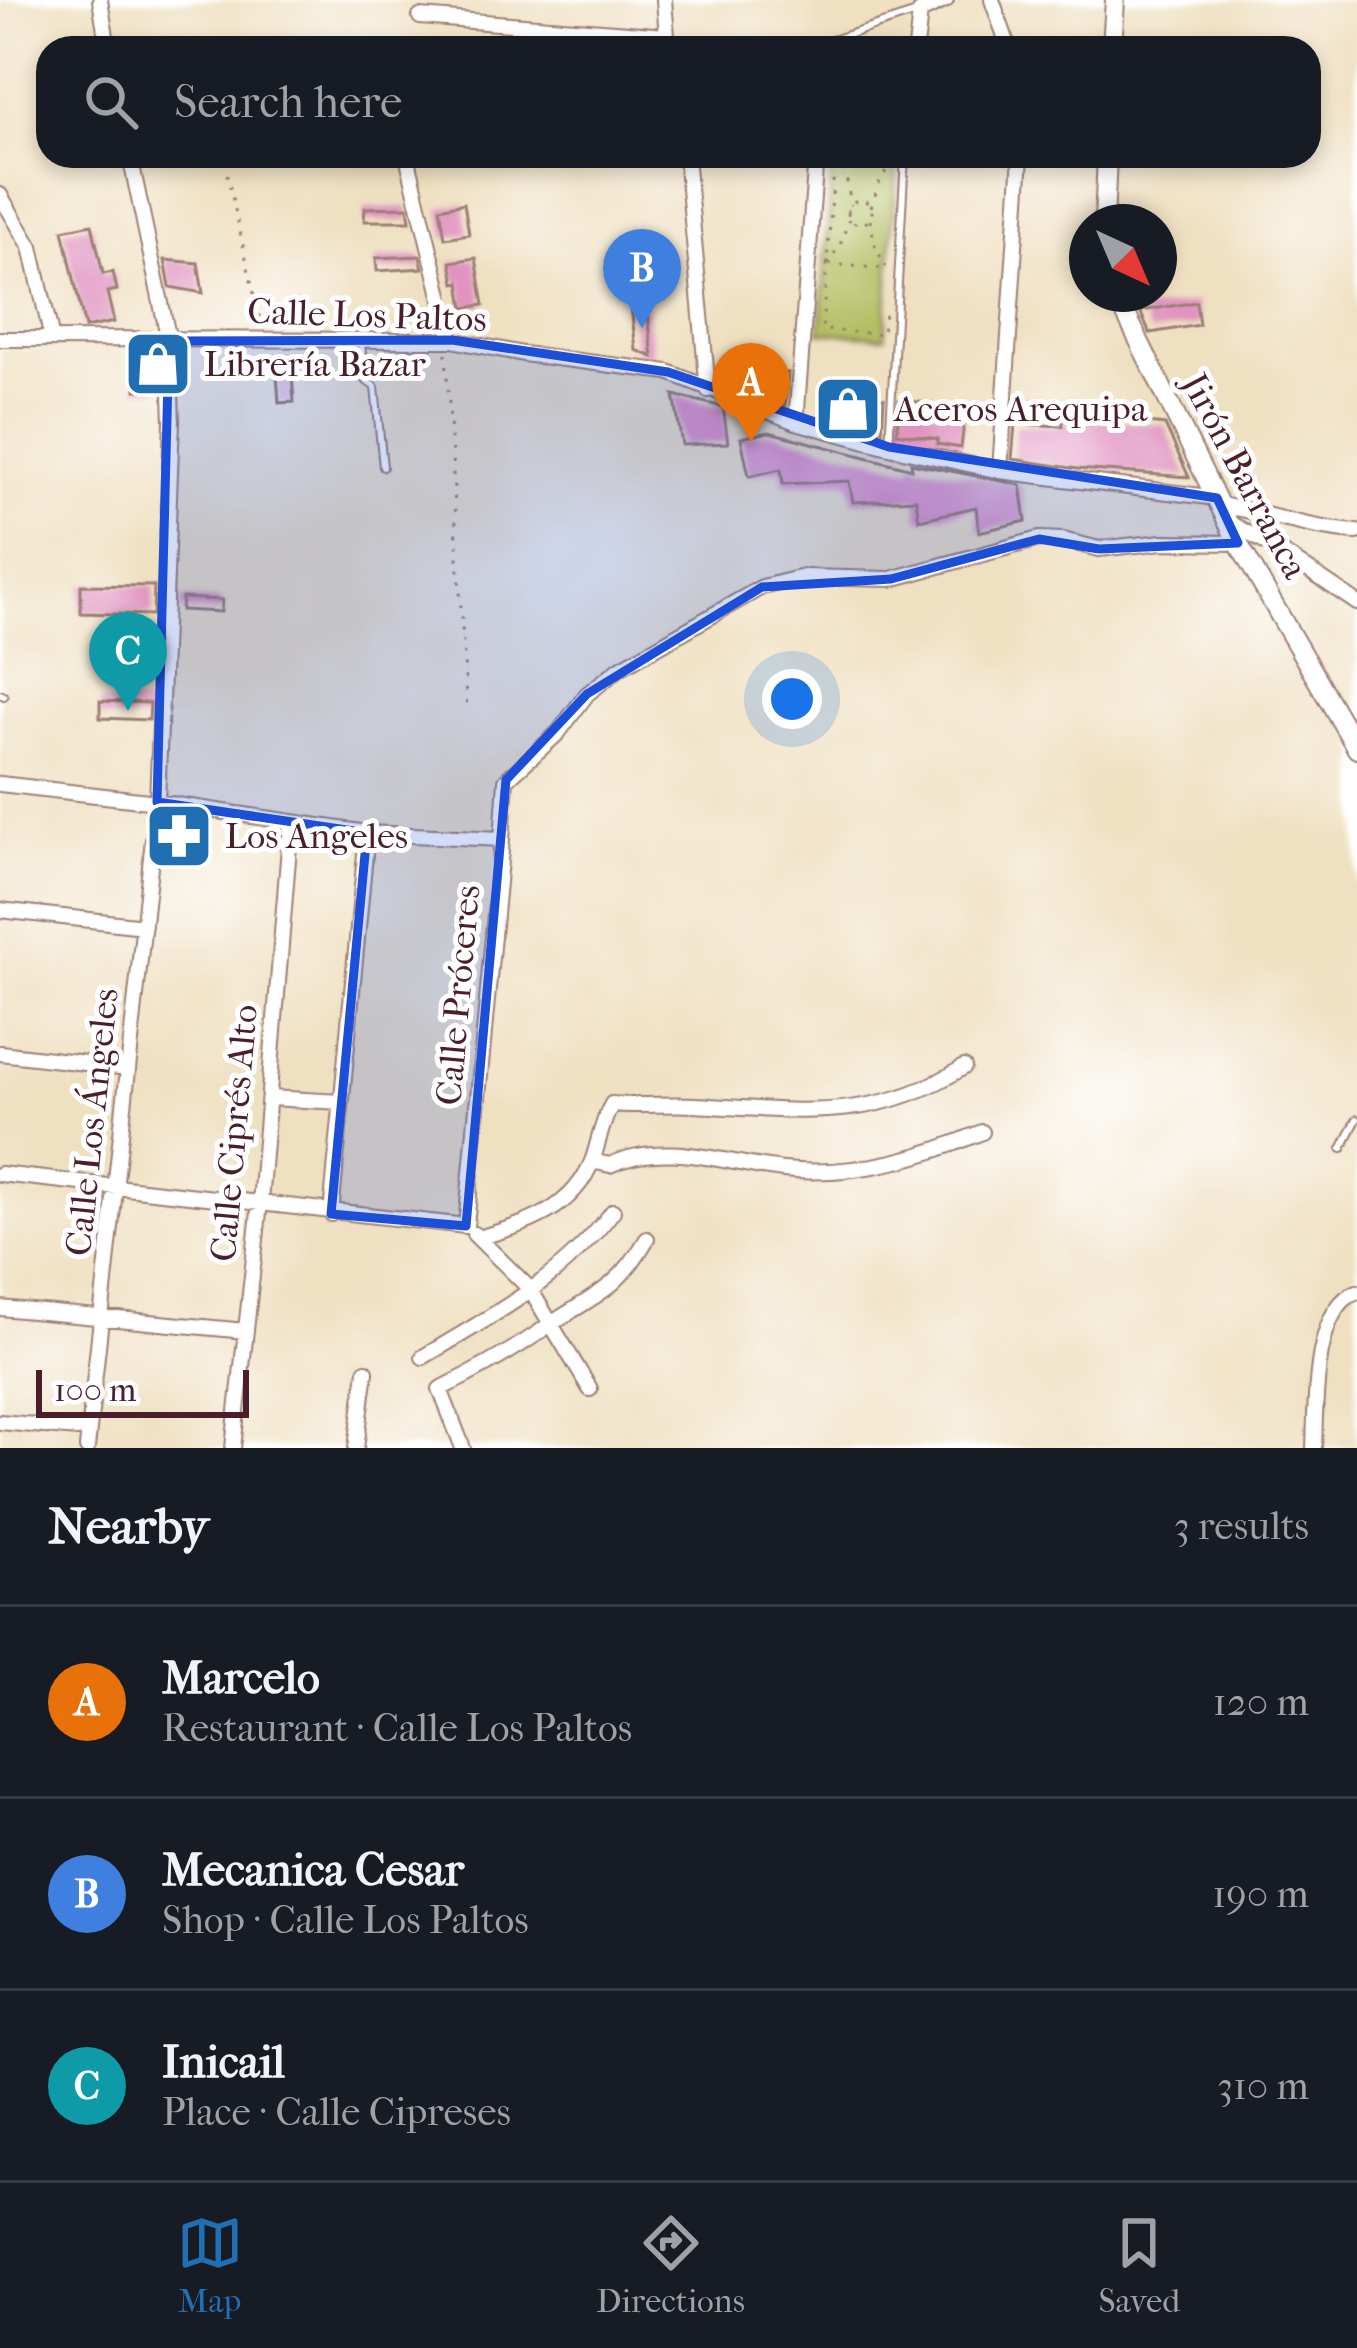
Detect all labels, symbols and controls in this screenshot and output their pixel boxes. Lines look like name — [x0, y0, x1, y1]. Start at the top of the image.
search box — [36, 36, 1321, 168]
icon: search — [78, 69, 144, 135]
text: Search here — [174, 76, 402, 129]
north arrow — [1069, 204, 1177, 312]
pin: B — [603, 229, 681, 328]
street label: Calle Los Paltos — [247, 290, 487, 340]
shop icon: Librería Bazar — [123, 329, 193, 399]
place label: Librería Bazar — [204, 343, 427, 385]
pin: A — [712, 343, 790, 442]
street label: Jirón Barranca — [1172, 364, 1317, 586]
shop icon: Aceros Arequipa — [813, 374, 883, 444]
place label: Aceros Arequipa — [892, 388, 1148, 430]
pin: C — [89, 612, 167, 711]
your location — [762, 669, 822, 729]
pharmacy icon: Los Angeles — [144, 801, 214, 871]
place label: Los Angeles — [225, 815, 408, 857]
street label: Calle Próceres — [427, 883, 489, 1107]
street label: Calle Los Ángeles — [57, 986, 127, 1258]
street label: Calle Ciprés Alto — [202, 1003, 266, 1263]
scale bar — [36, 1364, 249, 1417]
text: 100 m — [54, 1371, 137, 1410]
text: Nearby — [48, 1496, 209, 1556]
text: 3 results — [1174, 1503, 1309, 1549]
text: Marcelo — [162, 1652, 320, 1705]
text: A — [74, 1679, 100, 1725]
text: 120 m — [1213, 1679, 1309, 1725]
text: Restaurant · Calle Los Paltos — [162, 1705, 632, 1751]
text: Mecanica Cesar — [162, 1844, 464, 1897]
text: B — [74, 1871, 100, 1917]
text: 190 m — [1212, 1871, 1309, 1917]
text: Shop · Calle Los Paltos — [162, 1897, 529, 1943]
text: Inicail — [162, 2036, 285, 2089]
text: C — [74, 2063, 100, 2109]
text: 310 m — [1217, 2063, 1309, 2109]
text: Place · Calle Cipreses — [162, 2089, 511, 2135]
tab: Map — [177, 2210, 243, 2321]
tab: Directions — [596, 2210, 745, 2321]
tab: Saved — [1098, 2210, 1180, 2321]

